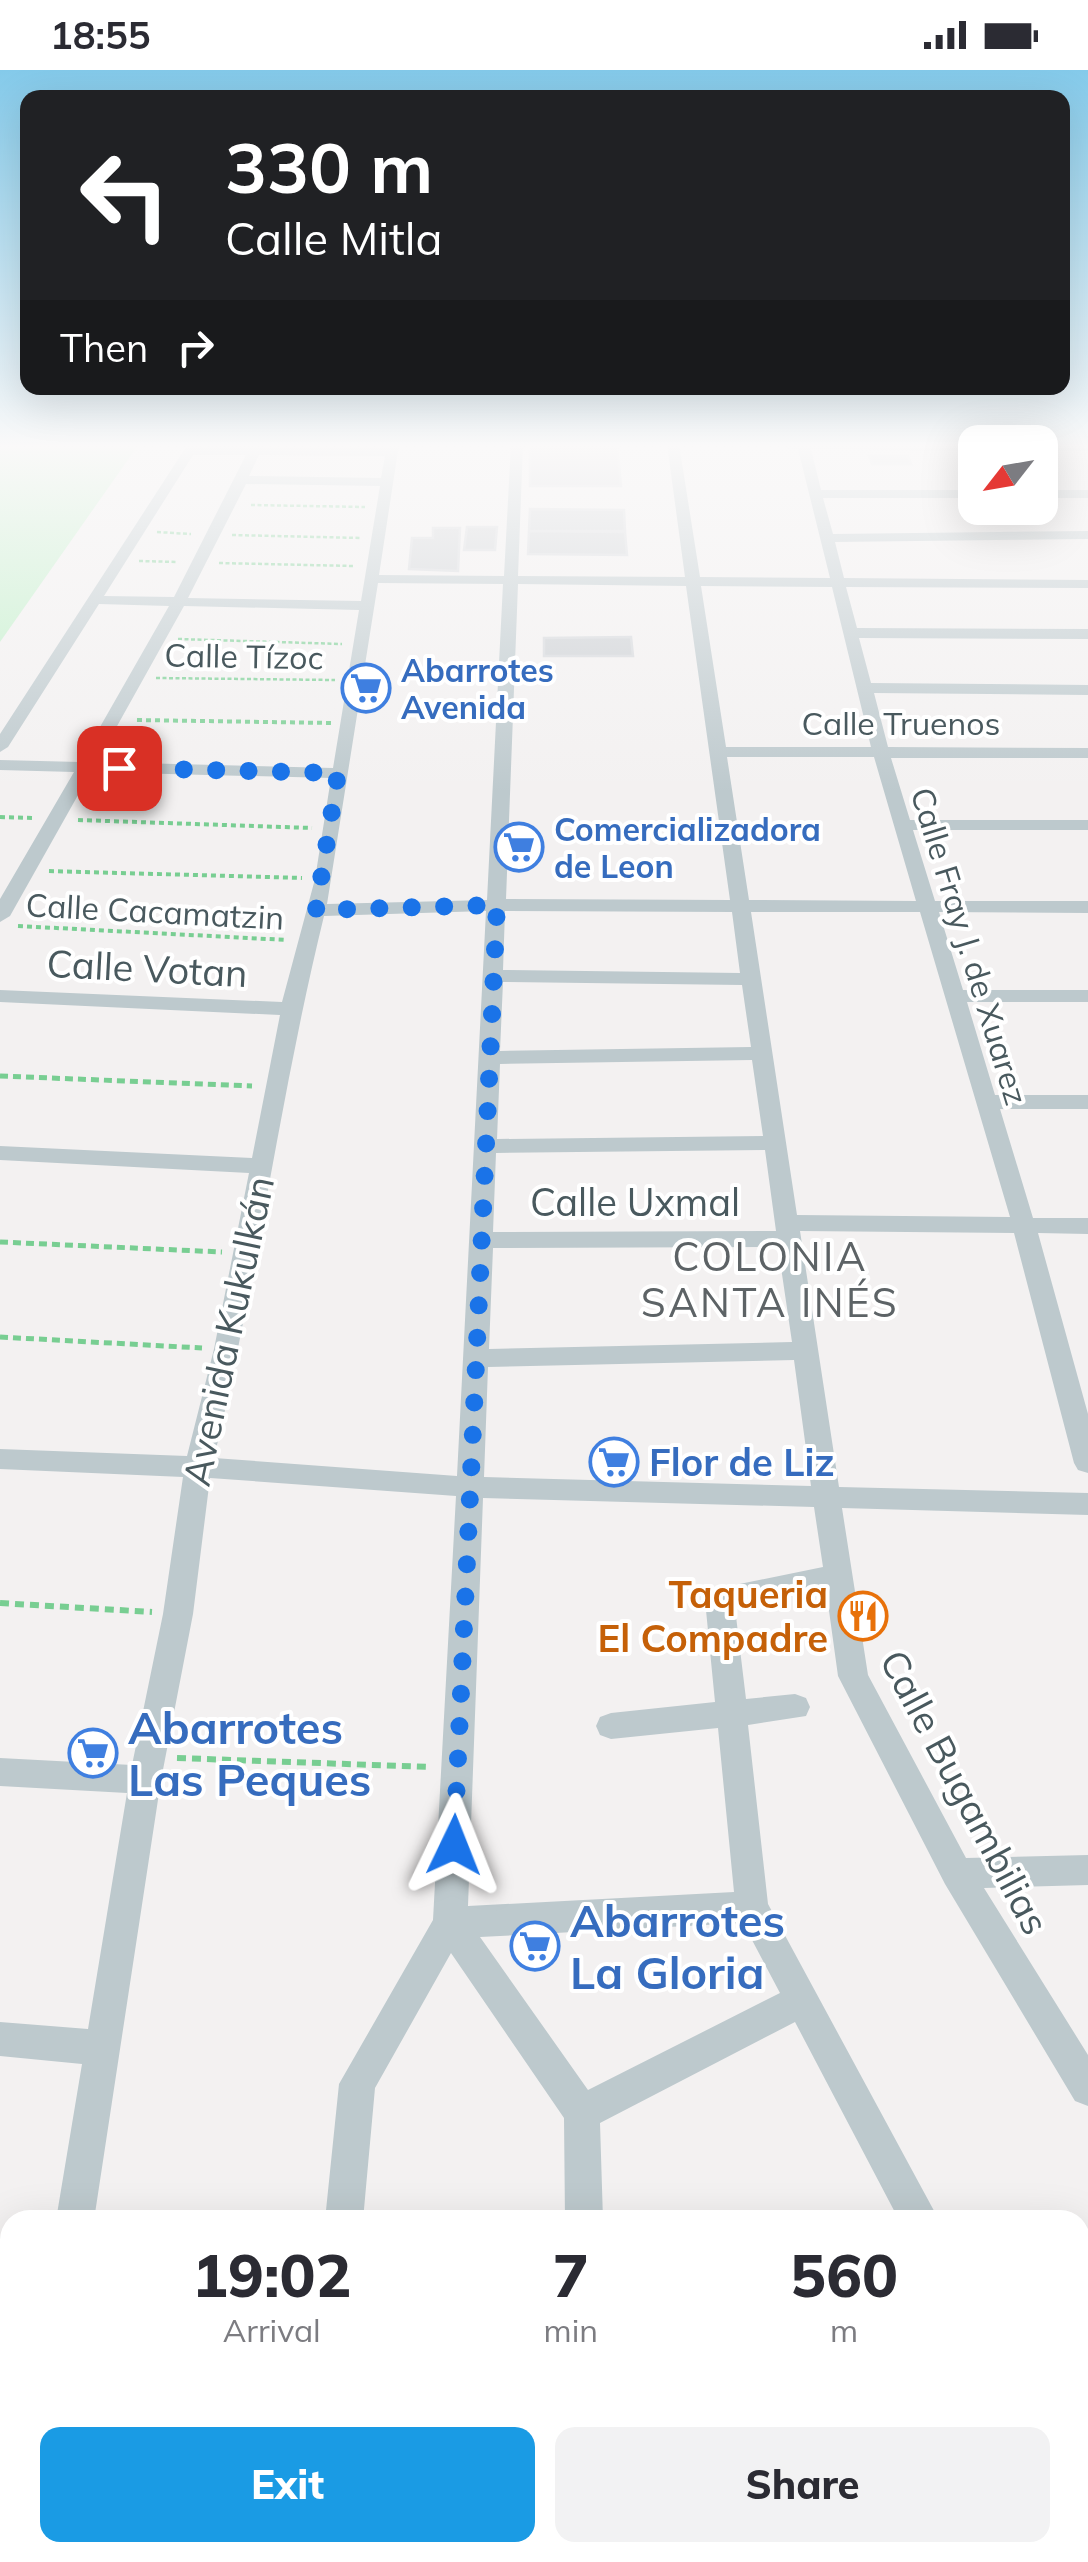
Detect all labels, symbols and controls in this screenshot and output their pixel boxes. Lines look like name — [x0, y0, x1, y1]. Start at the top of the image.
text: 18:55 — [50, 11, 151, 59]
text: 330 m — [225, 123, 433, 211]
icon: left — [60, 130, 190, 260]
text: Calle Mitla — [225, 210, 442, 266]
icon: right — [168, 320, 223, 375]
text: Then — [60, 324, 148, 372]
north arrow — [958, 425, 1058, 525]
map controls — [958, 425, 1058, 525]
street label: Calle Tízoc — [164, 635, 324, 677]
place label: Abarrotes Avenida — [401, 650, 554, 727]
supermarket icon: Abarrotes Avenida — [340, 662, 392, 714]
street label: Calle Truenos — [802, 703, 1000, 743]
pin — [77, 726, 162, 811]
icon: arrive — [92, 741, 147, 796]
street label: Calle Fray J. de Xuarez — [903, 783, 1037, 1109]
place label: Comercializadora de Leon — [554, 809, 821, 886]
supermarket icon: Comercializadora de Leon — [493, 821, 545, 873]
street label: Calle Cacamatzin — [25, 884, 285, 938]
street label: Calle Votan — [45, 939, 249, 997]
street label: Avenida Kukulkán — [172, 1172, 284, 1490]
street label: Calle Uxmal — [530, 1178, 740, 1226]
district label: COLONIA SANTA INÉS — [641, 1231, 899, 1327]
supermarket icon: Flor de Liz — [588, 1436, 640, 1488]
place label: Flor de Liz — [649, 1438, 834, 1486]
place label: Taqueria El Compadre — [598, 1570, 828, 1662]
restaurant icon: Taqueria El Compadre — [837, 1590, 889, 1642]
street label: Calle Bugambilias — [870, 1642, 1060, 1942]
place label: Abarrotes Las Peques — [128, 1699, 371, 1807]
supermarket icon: Abarrotes Las Peques — [67, 1727, 119, 1779]
position arrow — [402, 1793, 506, 1897]
place label: Abarrotes La Gloria — [570, 1892, 785, 2000]
supermarket icon: Abarrotes La Gloria — [509, 1920, 561, 1972]
text: 19:02 — [192, 2237, 352, 2312]
text: 7 — [553, 2237, 589, 2312]
text: 560 — [790, 2237, 898, 2312]
text: Arrival — [223, 2310, 321, 2350]
text: min — [544, 2310, 598, 2350]
text: m — [830, 2310, 858, 2350]
button: Exit — [40, 2427, 535, 2542]
button: Share — [555, 2427, 1050, 2542]

